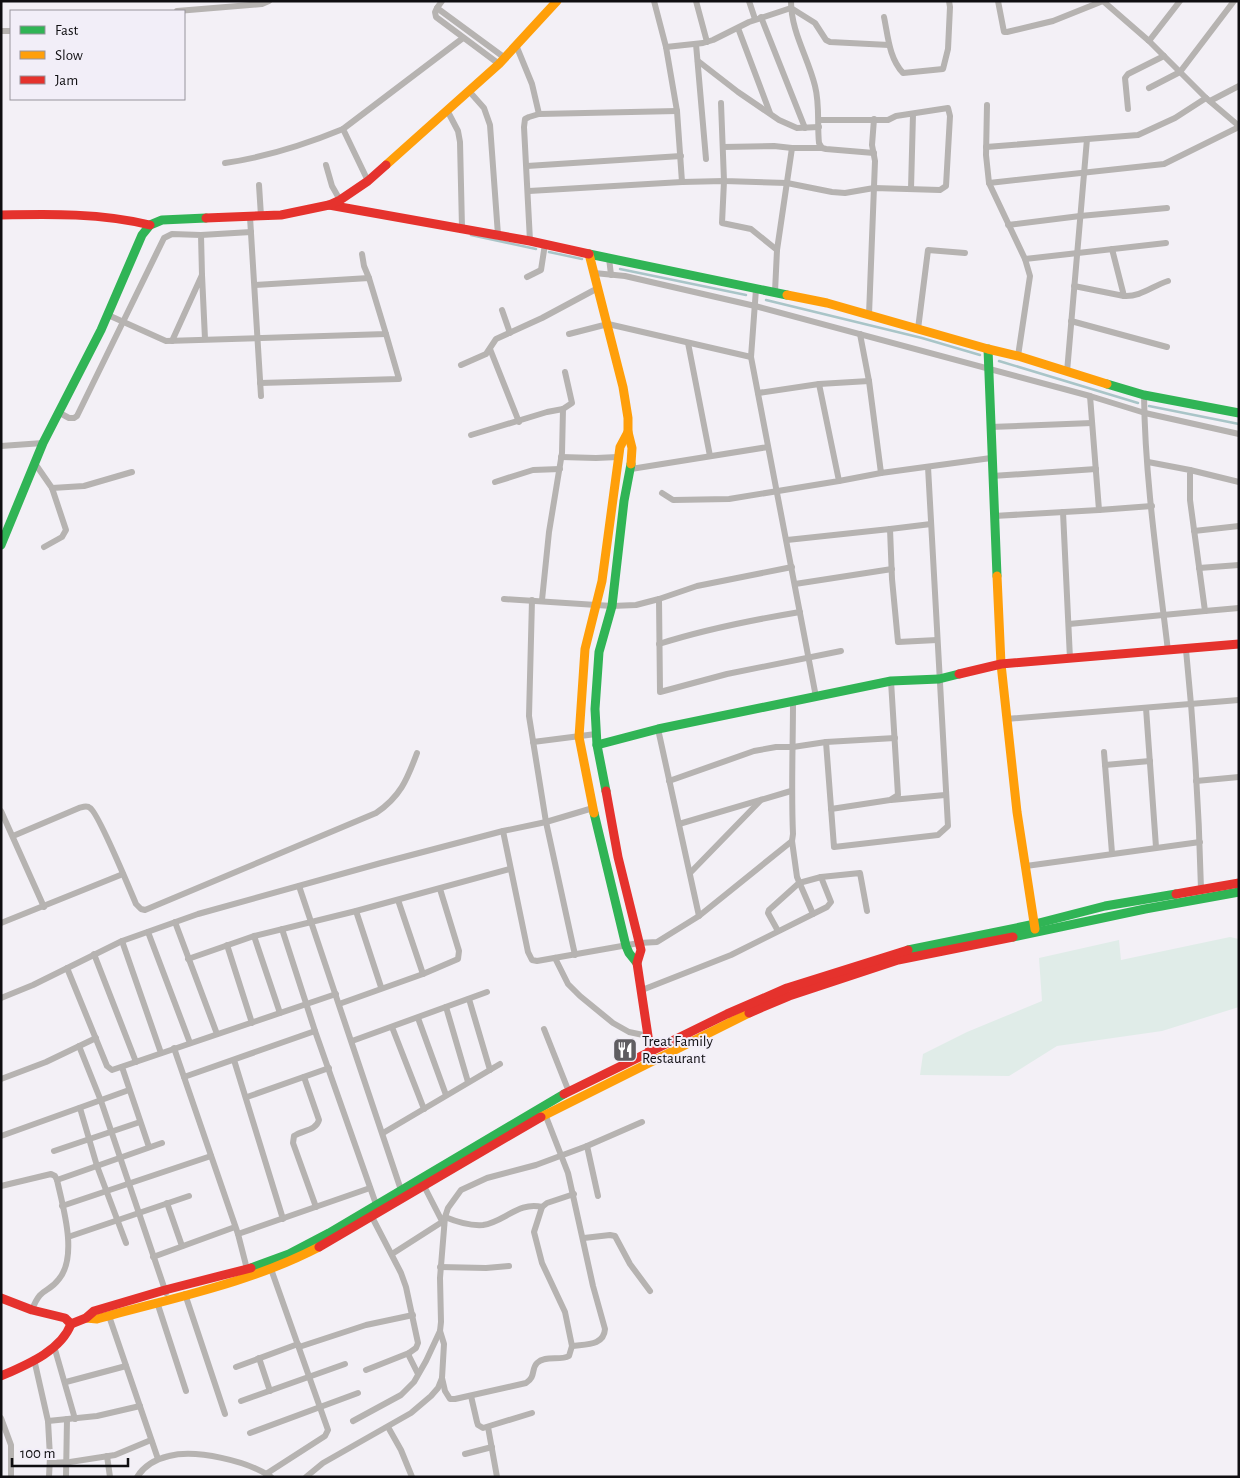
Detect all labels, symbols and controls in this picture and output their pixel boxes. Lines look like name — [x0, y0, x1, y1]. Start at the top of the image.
legend — [10, 10, 185, 100]
text: Fast — [55, 23, 79, 38]
text: Slow — [55, 48, 83, 63]
text: Jam — [55, 73, 78, 88]
place label: Treat Family Restaurant — [642, 1034, 714, 1066]
restaurant icon: Treat Family Restaurant — [612, 1037, 638, 1063]
scale bar — [12, 1436, 129, 1468]
text: 100 m — [20, 1446, 55, 1461]

